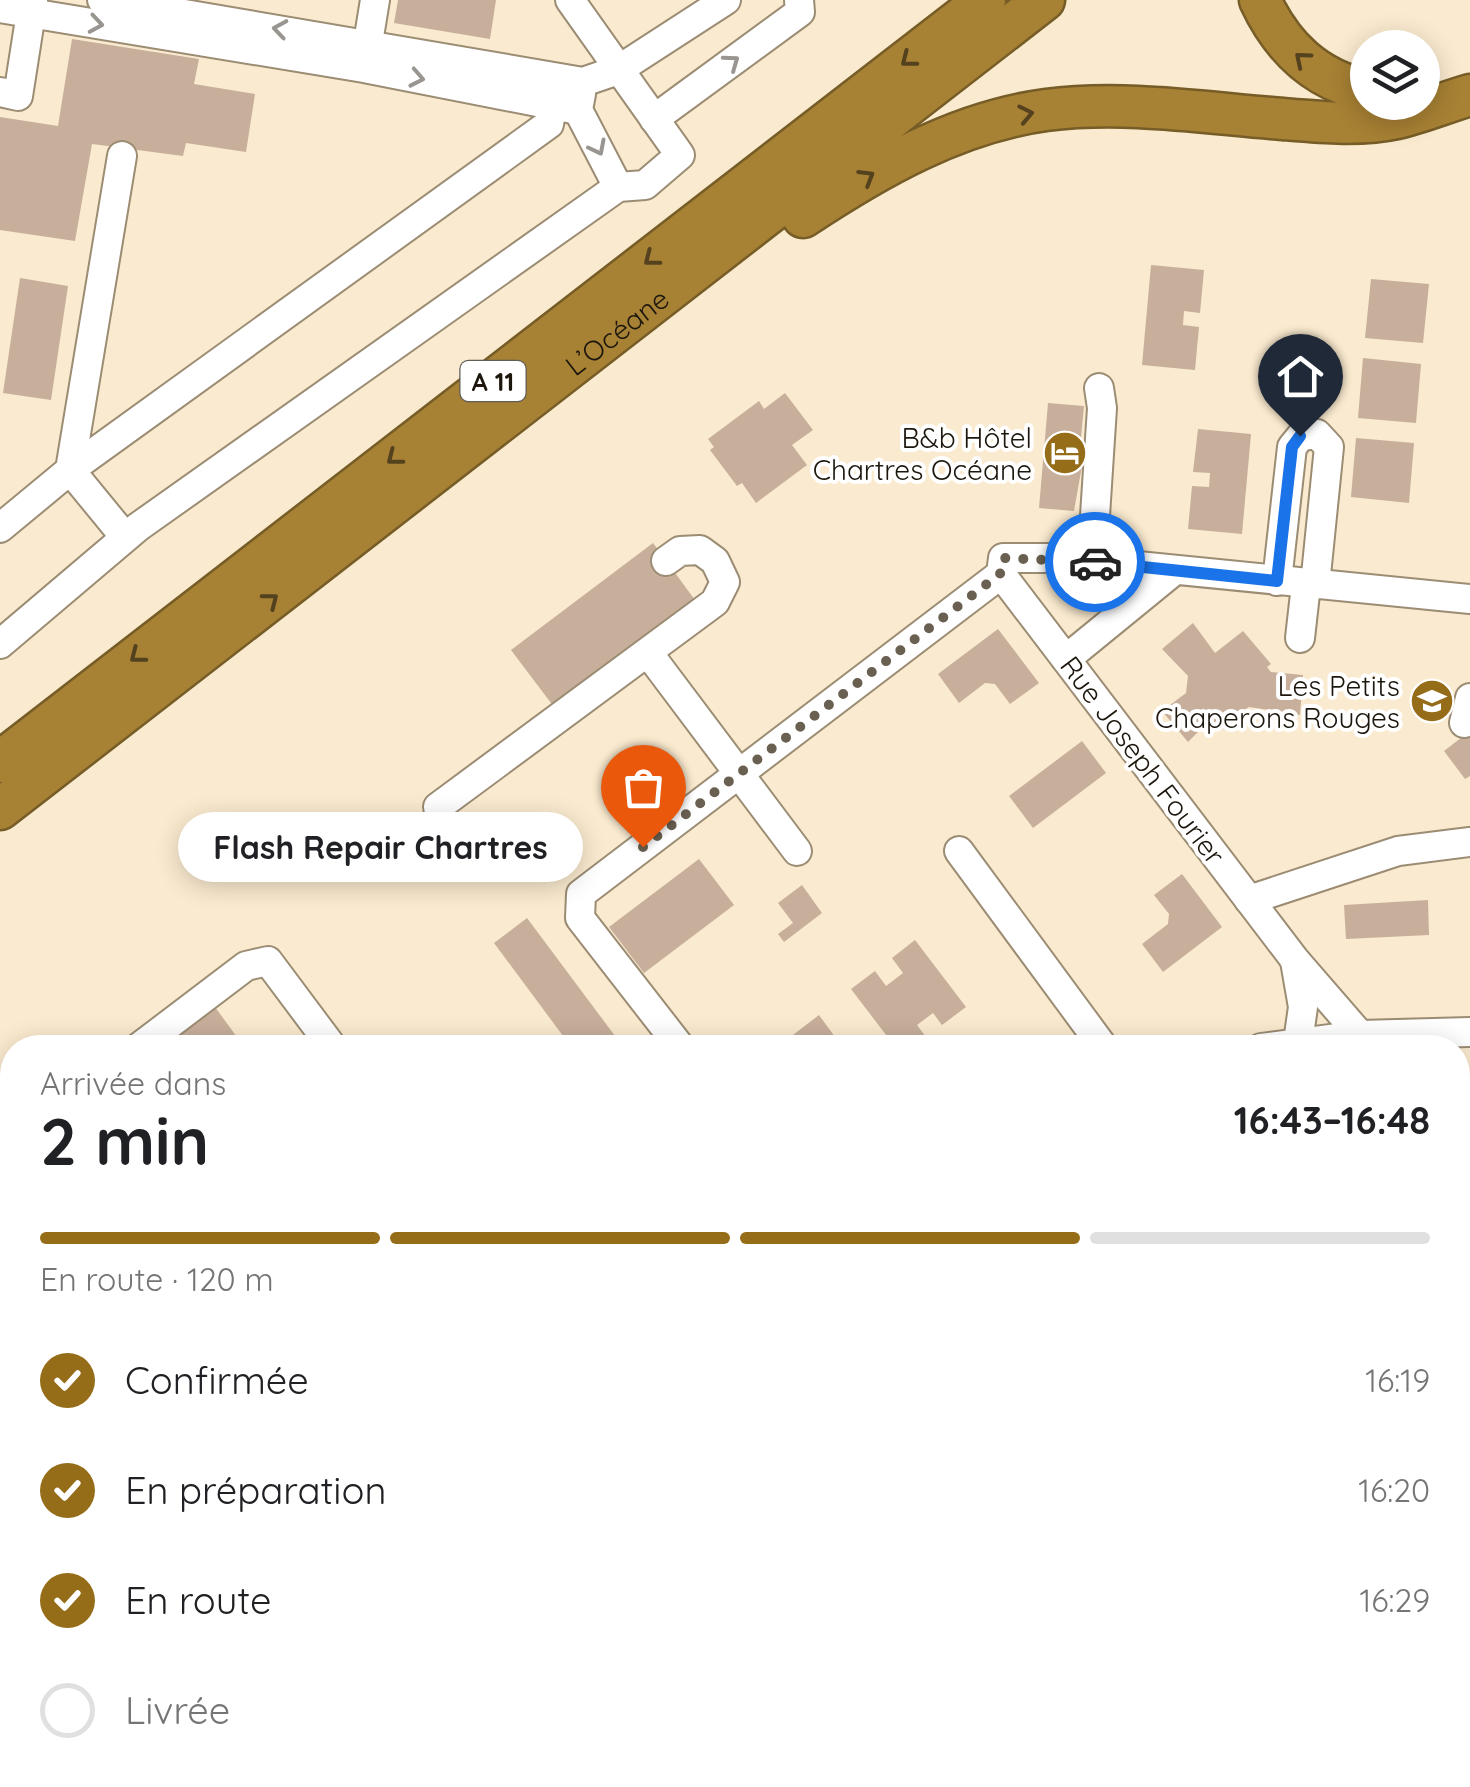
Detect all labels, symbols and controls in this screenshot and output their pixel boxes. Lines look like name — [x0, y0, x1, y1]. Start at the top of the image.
one-way arrow — [88, 13, 104, 34]
one-way arrow — [271, 19, 288, 40]
map controls — [1350, 30, 1440, 120]
button: layers — [1350, 30, 1440, 120]
one-way arrow — [901, 48, 919, 65]
one-way arrow — [1296, 53, 1314, 71]
one-way arrow — [721, 56, 739, 74]
one-way arrow — [408, 67, 425, 88]
one-way arrow — [1017, 104, 1034, 125]
one-way arrow — [586, 138, 605, 156]
one-way arrow — [856, 170, 874, 189]
one-way arrow — [645, 247, 663, 264]
street label: L’Océane — [558, 280, 675, 382]
pin — [1258, 334, 1343, 437]
icon: home — [1273, 349, 1328, 404]
road number: A 11 — [460, 361, 526, 401]
place label: B&b Hôtel Chartres Océane — [813, 420, 1032, 487]
hotel icon: B&b Hôtel Chartres Océane — [1042, 430, 1088, 476]
one-way arrow — [387, 446, 405, 463]
courier — [1045, 512, 1145, 612]
icon: car — [1068, 535, 1123, 590]
one-way arrow — [260, 594, 278, 611]
one-way arrow — [130, 644, 148, 662]
street label: Rue Joseph Fourier — [1053, 649, 1233, 871]
place label: Les Petits Chaperons Rouges — [1155, 668, 1400, 735]
school or university icon: Les Petits Chaperons Rouges — [1409, 678, 1455, 724]
pin — [601, 745, 686, 848]
icon: bag — [616, 760, 671, 815]
callout: Flash Repair Chartres — [178, 812, 583, 882]
text: Flash Repair Chartres — [213, 827, 548, 867]
text: Arrivée dans — [40, 1063, 226, 1103]
text: 16:43–16:48 — [1234, 1096, 1430, 1144]
text: 2 min — [40, 1100, 209, 1181]
text: En route · 120 m — [40, 1259, 274, 1299]
icon: check — [40, 1353, 95, 1408]
text: Confirmée — [125, 1356, 309, 1404]
text: 16:19 — [1365, 1360, 1430, 1400]
icon: check — [40, 1463, 95, 1518]
text: En préparation — [125, 1466, 386, 1514]
text: 16:20 — [1358, 1470, 1430, 1510]
icon: check — [40, 1573, 95, 1628]
text: En route — [125, 1576, 271, 1624]
text: 16:29 — [1359, 1580, 1430, 1620]
text: Livrée — [125, 1686, 230, 1734]

